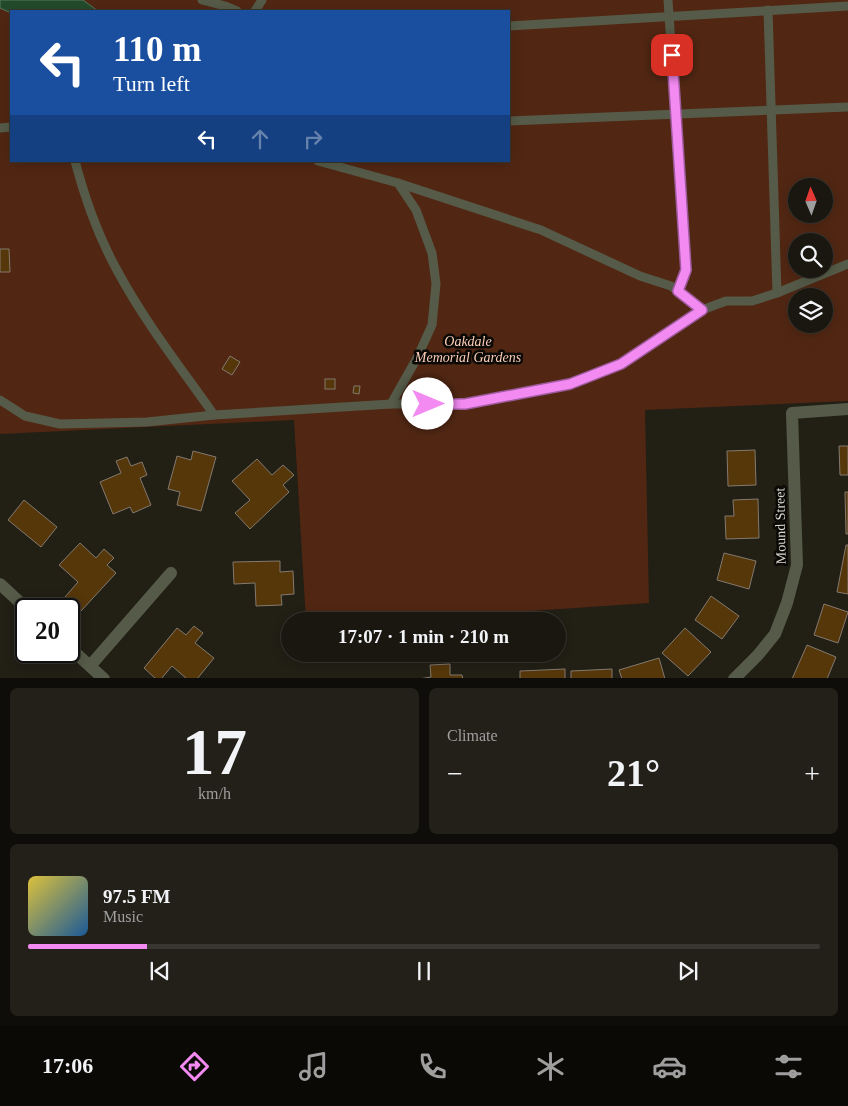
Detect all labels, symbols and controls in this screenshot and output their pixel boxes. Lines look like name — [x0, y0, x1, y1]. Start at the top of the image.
icon: left — [30, 30, 95, 95]
text: 110 m — [113, 30, 201, 69]
pin — [651, 34, 693, 76]
icon: arrive — [658, 41, 686, 69]
text: Turn left — [113, 71, 190, 96]
icon: left — [193, 125, 221, 153]
icon: ahead — [246, 125, 274, 153]
icon: right — [299, 125, 327, 153]
north arrow — [788, 178, 832, 222]
map controls — [788, 178, 833, 333]
button: search — [788, 233, 833, 278]
button: layers — [788, 288, 833, 333]
park label: Oakdale Memorial Gardens — [414, 334, 522, 365]
position arrow — [401, 377, 453, 429]
street label: Mound Street — [772, 487, 789, 564]
speed limit sign: 20 — [15, 598, 80, 663]
text: 17:07 · 1 min · 210 m — [338, 626, 509, 647]
text: 17 — [182, 716, 247, 788]
text: Climate — [447, 727, 498, 744]
text: 21° — [607, 752, 660, 794]
text: − — [447, 758, 463, 789]
text: + — [804, 758, 820, 789]
text: km/h — [198, 785, 231, 802]
text: 97.5 FM — [103, 886, 171, 907]
text: Music — [103, 908, 143, 925]
icon: previous — [146, 957, 174, 985]
icon: pause — [410, 957, 438, 985]
icon: next — [674, 957, 702, 985]
icon: directions — [177, 1049, 212, 1084]
icon: music — [296, 1049, 331, 1084]
icon: phone — [415, 1049, 450, 1084]
icon: climate — [533, 1049, 568, 1084]
icon: car — [652, 1049, 687, 1084]
icon: filters — [771, 1049, 806, 1084]
text: 17:06 — [42, 1053, 93, 1078]

